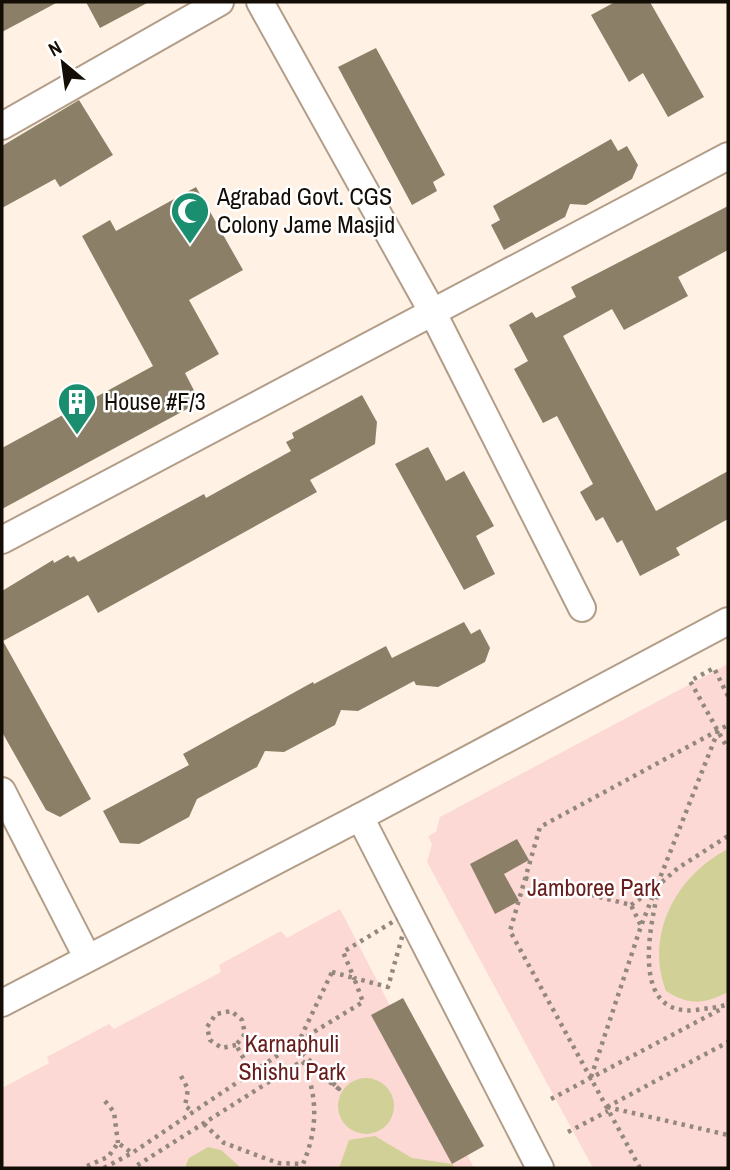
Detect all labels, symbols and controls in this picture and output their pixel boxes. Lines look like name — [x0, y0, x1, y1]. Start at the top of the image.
north arrow — [28, 28, 98, 98]
text: N — [44, 34, 66, 62]
place label: Agrabad Govt. CGS Colony Jame Masjid — [216, 180, 395, 240]
mosque icon: Agrabad Govt. CGS Colony Jame Masjid — [169, 190, 211, 245]
building icon: House #F/3 — [56, 381, 98, 436]
place label: House #F/3 — [104, 385, 206, 417]
park label: Jamboree Park — [527, 871, 661, 903]
park label: Karnaphuli Shishu Park — [238, 1027, 346, 1087]

